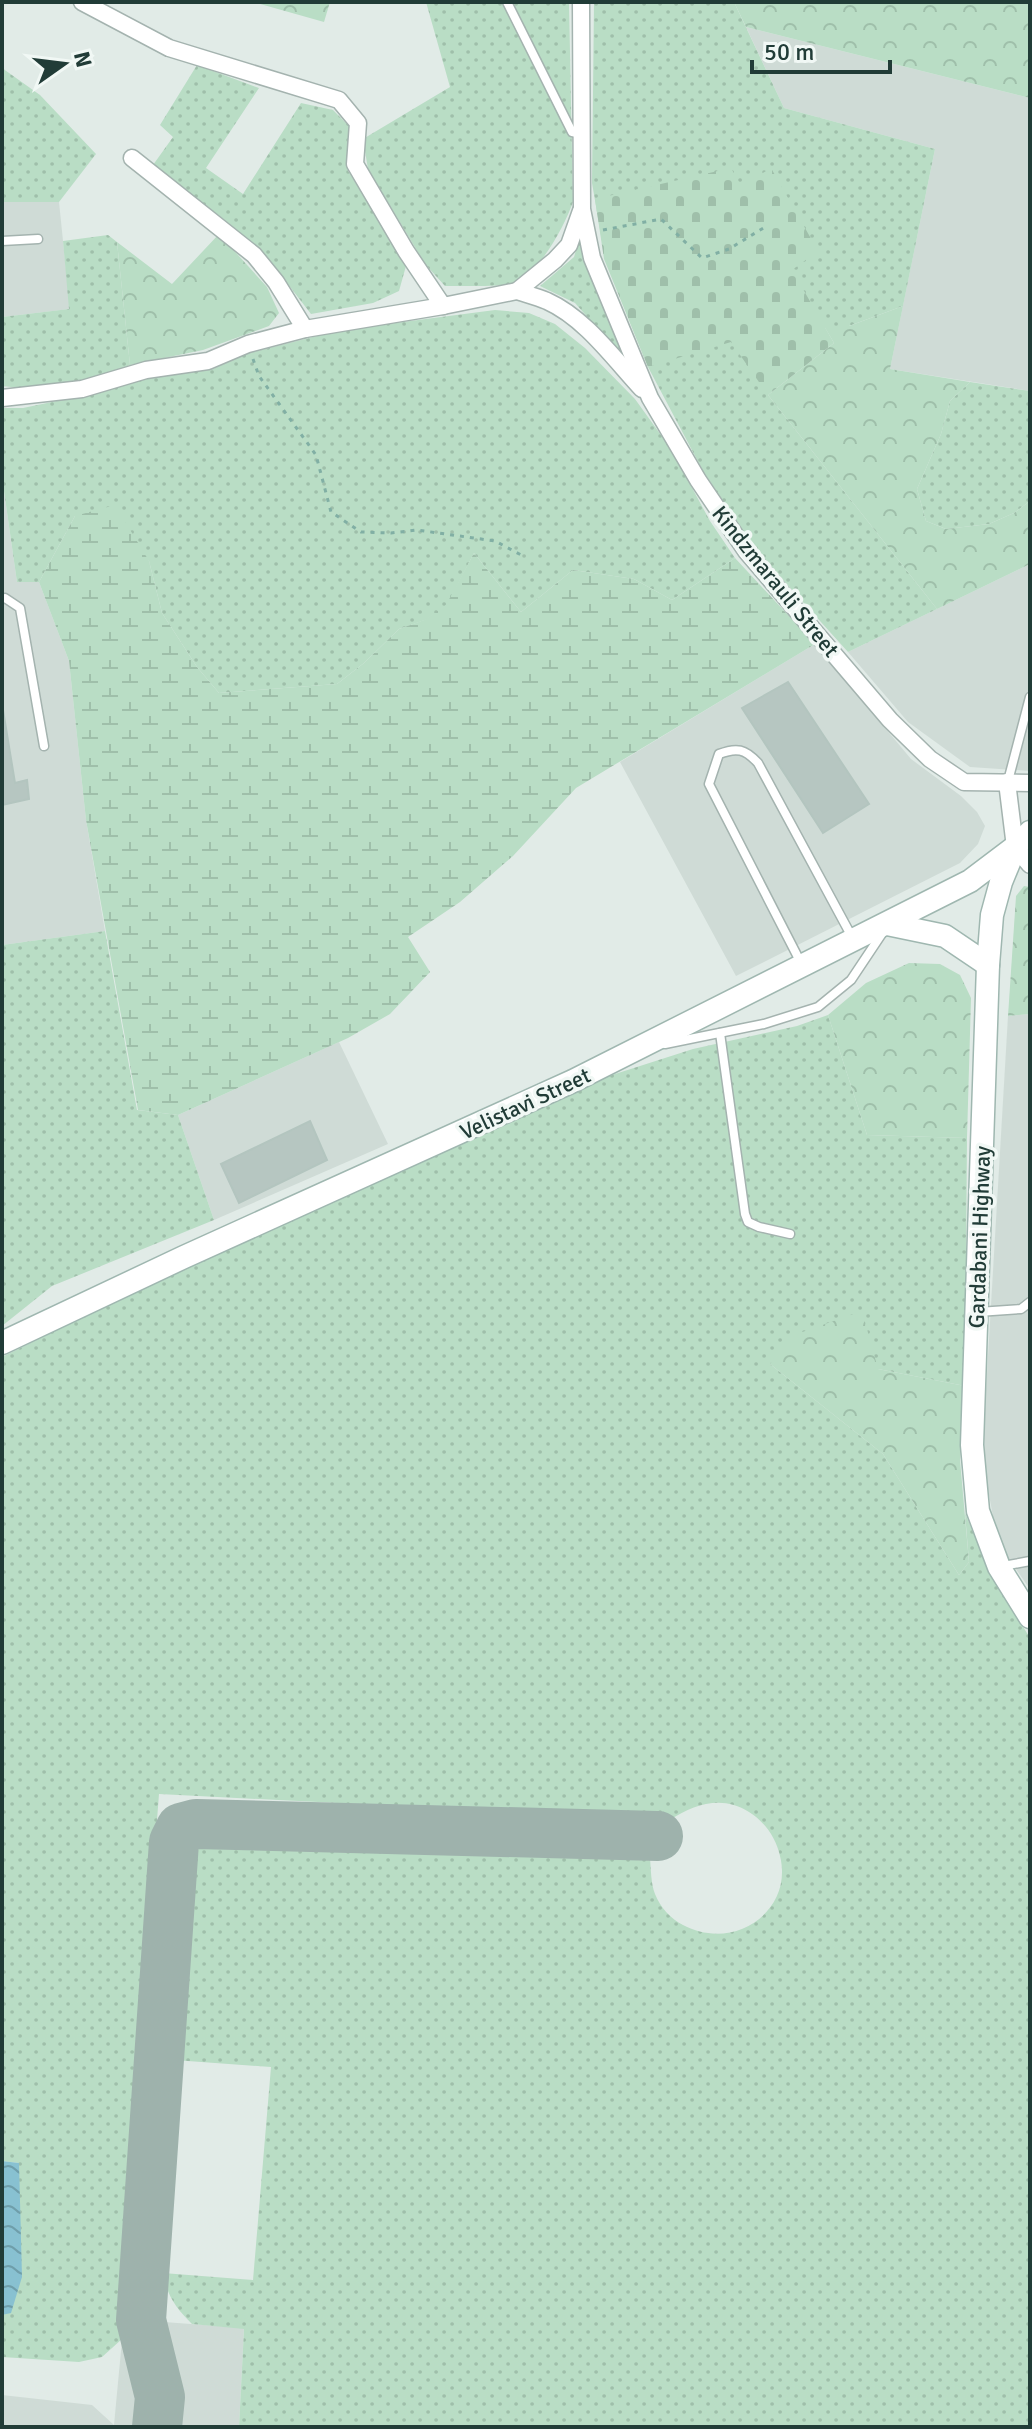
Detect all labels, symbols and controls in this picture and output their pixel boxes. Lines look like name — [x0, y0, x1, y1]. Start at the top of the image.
north arrow — [24, 24, 104, 104]
scale bar — [752, 24, 890, 74]
text: 50 m — [764, 37, 814, 67]
text: N — [68, 49, 98, 70]
street label: Kindzmarauli Street — [706, 500, 845, 663]
street label: Velistavi Street — [456, 1061, 595, 1145]
street label: Gardabani Highway — [963, 1145, 996, 1329]

